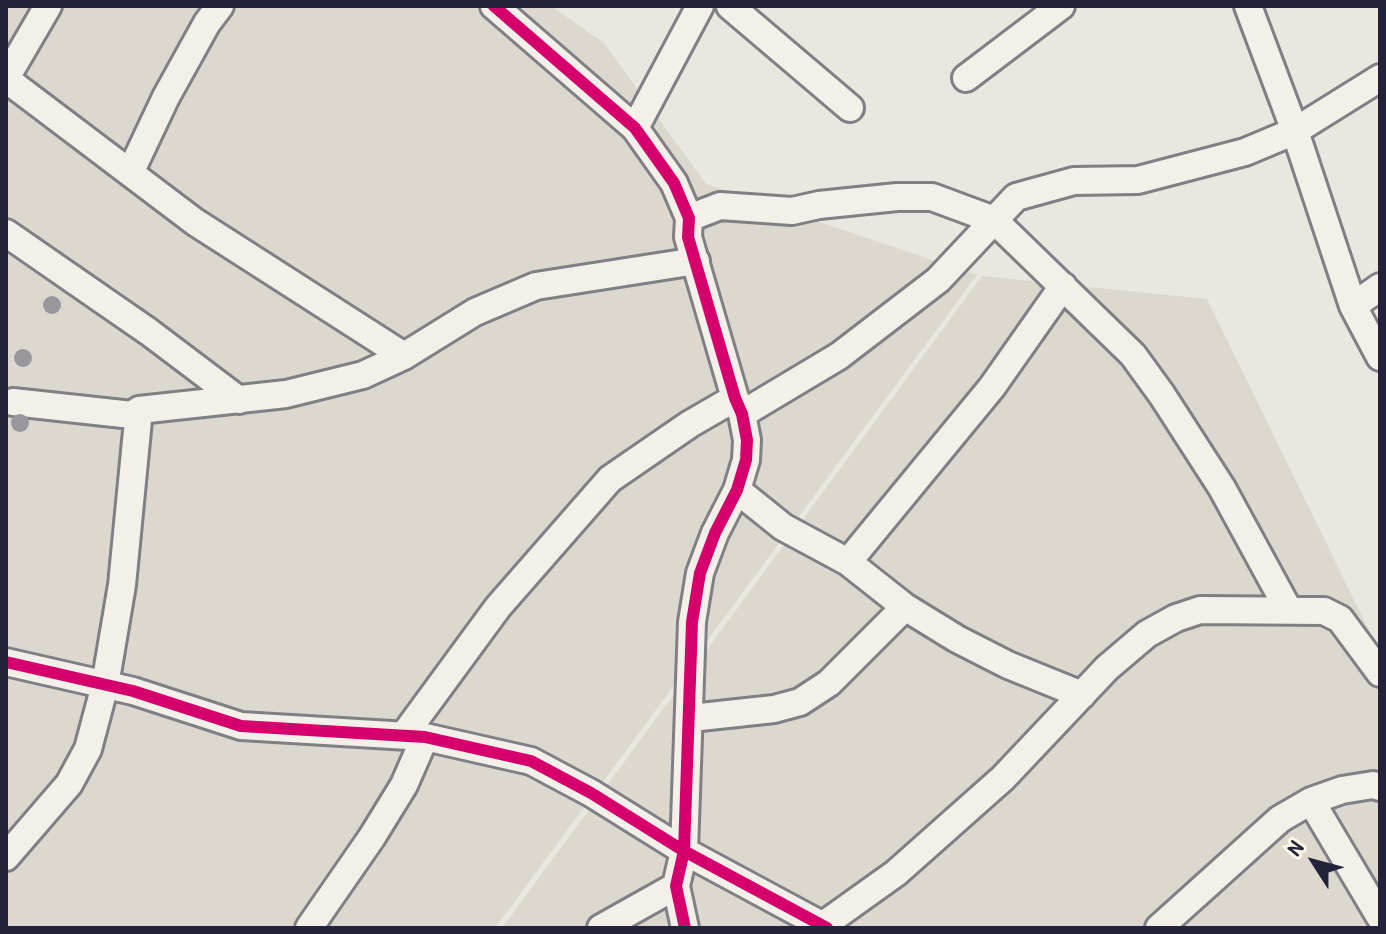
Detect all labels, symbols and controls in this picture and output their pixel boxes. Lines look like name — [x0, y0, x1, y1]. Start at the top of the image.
north arrow — [1274, 822, 1354, 902]
text: N — [1279, 834, 1310, 861]

